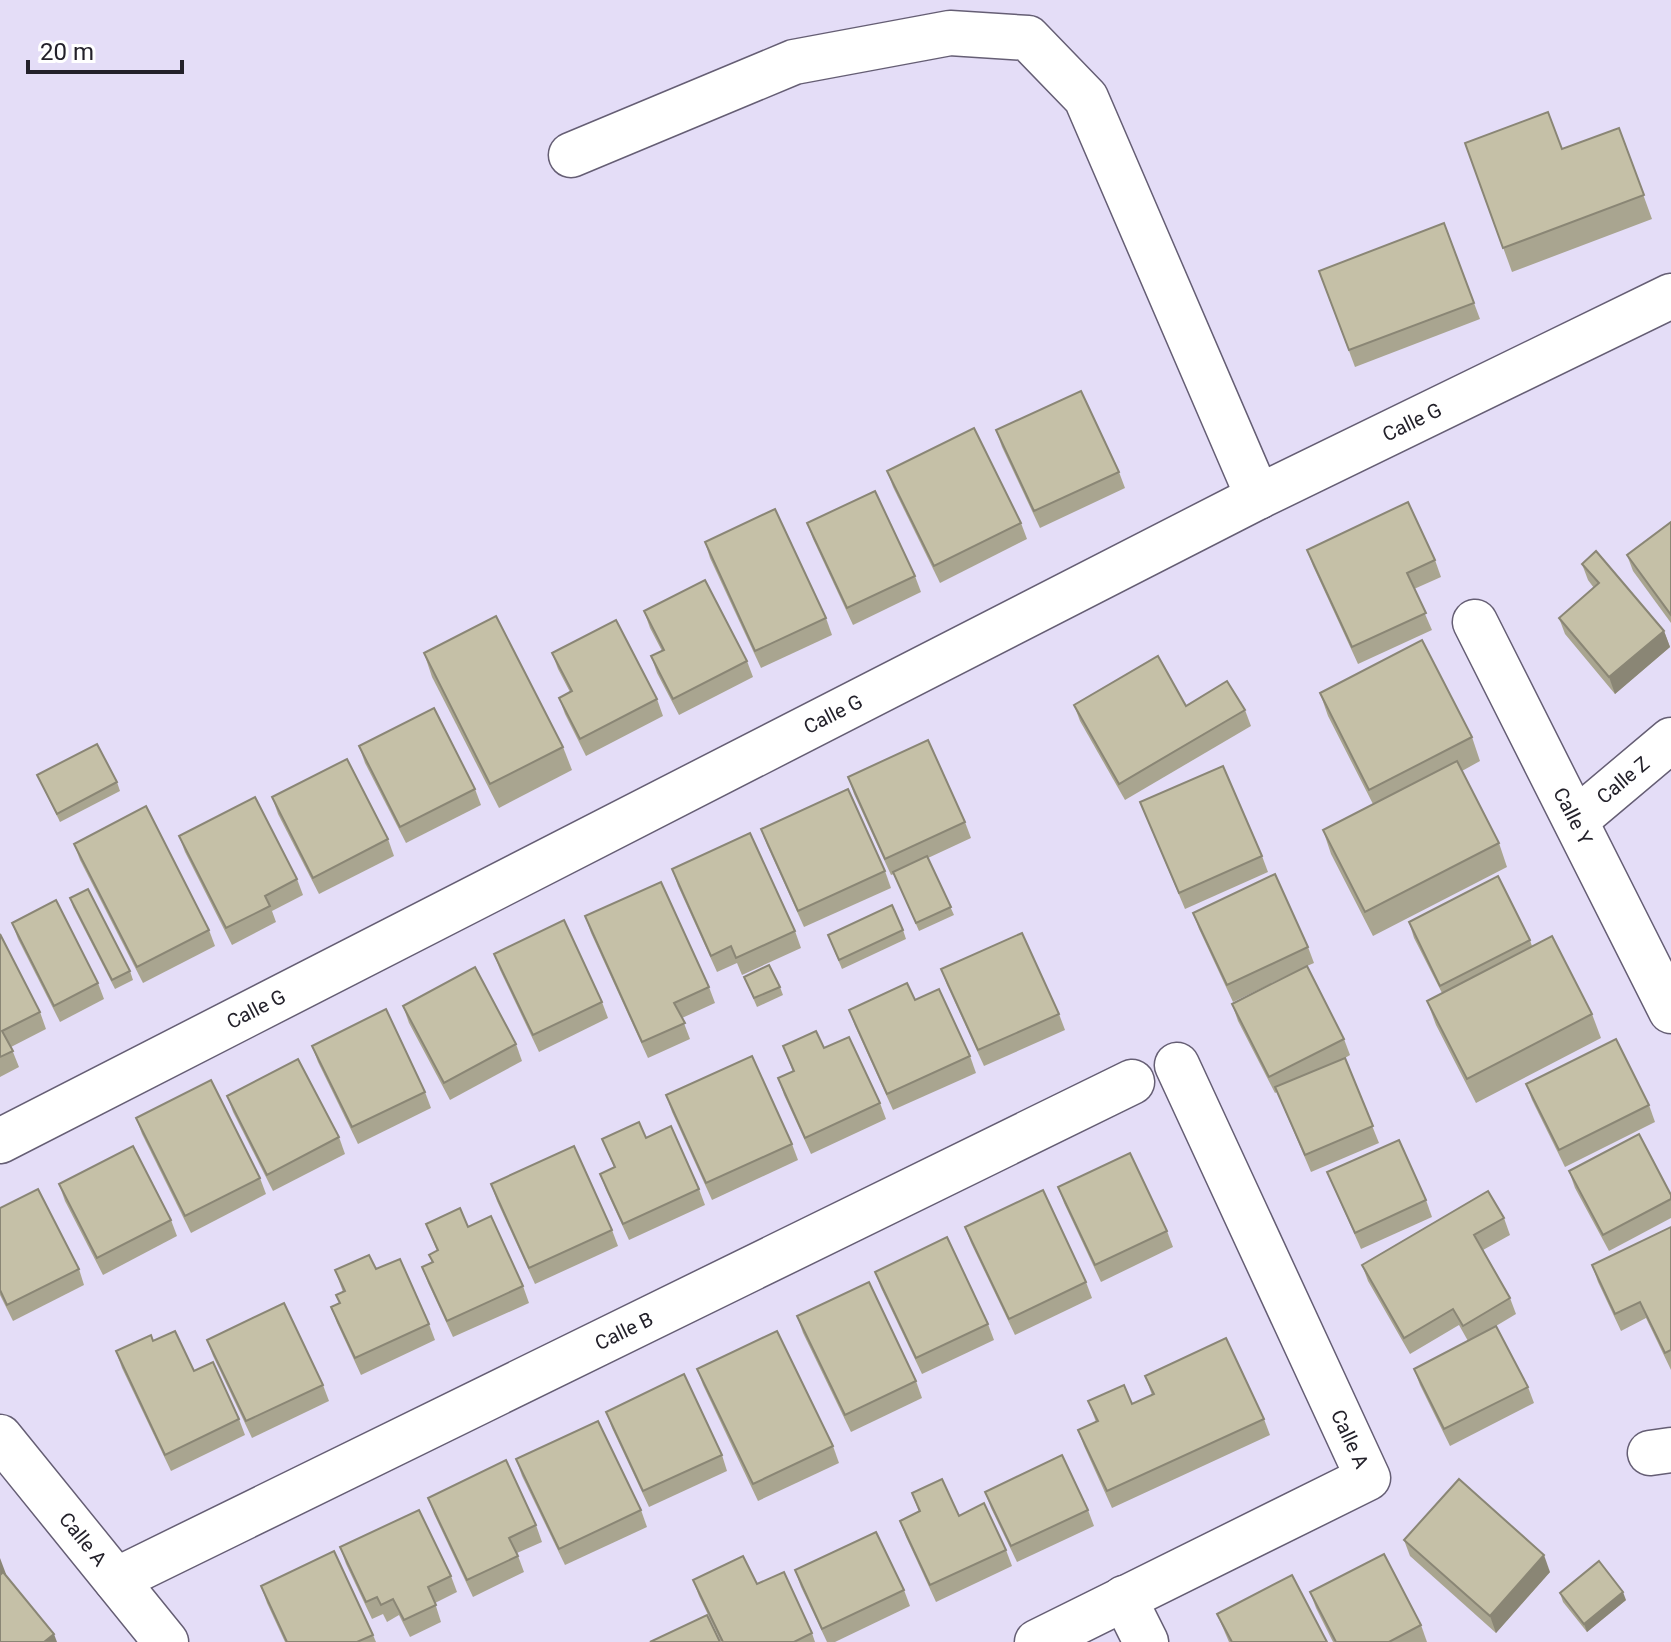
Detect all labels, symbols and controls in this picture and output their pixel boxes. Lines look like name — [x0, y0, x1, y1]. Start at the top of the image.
scale bar — [28, 24, 182, 74]
text: 20 m — [40, 38, 94, 66]
street label: Calle G — [1379, 397, 1445, 447]
street label: Calle G — [800, 689, 866, 739]
street label: Calle Z — [1592, 751, 1654, 809]
street label: Calle Y — [1548, 783, 1598, 849]
street label: Calle G — [223, 984, 289, 1034]
street label: Calle B — [591, 1307, 657, 1355]
street label: Calle A — [1326, 1406, 1374, 1472]
street label: Calle A — [54, 1507, 112, 1571]

